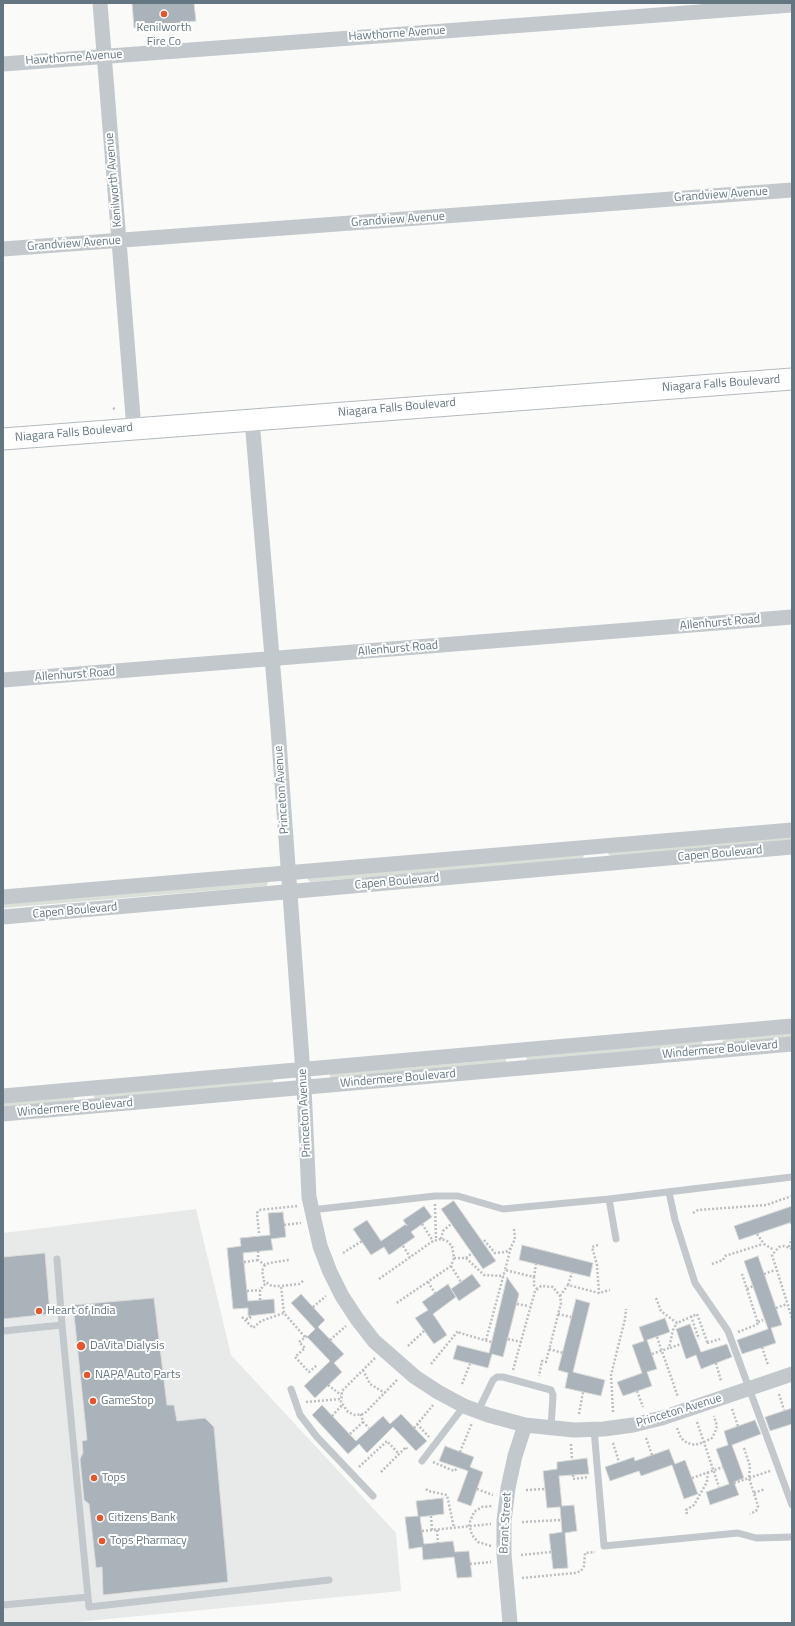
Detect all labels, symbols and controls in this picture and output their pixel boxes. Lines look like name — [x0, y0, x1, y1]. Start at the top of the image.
marker: Kenilworth Fire Co — [159, 9, 169, 19]
place label: Kenilworth Fire Co — [137, 21, 191, 49]
street label: Hawthorne Avenue — [348, 23, 446, 45]
street label: Hawthorne Avenue — [25, 47, 123, 69]
street label: Kenilworth Avenue — [103, 132, 125, 228]
street label: Grandview Avenue — [674, 185, 768, 205]
street label: Grandview Avenue — [351, 210, 445, 230]
street label: Grandview Avenue — [27, 234, 121, 254]
street label: Niagara Falls Boulevard — [661, 373, 781, 395]
street label: Niagara Falls Boulevard — [337, 396, 457, 420]
street label: Niagara Falls Boulevard — [14, 421, 134, 445]
street label: Allenhurst Road — [679, 612, 761, 634]
street label: Allenhurst Road — [357, 638, 439, 660]
street label: Allenhurst Road — [34, 665, 116, 685]
street label: Princeton Avenue — [272, 745, 292, 835]
street label: Capen Boulevard — [677, 843, 763, 865]
street label: Capen Boulevard — [354, 871, 440, 893]
street label: Capen Boulevard — [32, 900, 118, 922]
street label: Windermere Boulevard — [662, 1038, 778, 1062]
street label: Windermere Boulevard — [340, 1067, 456, 1091]
street label: Princeton Avenue — [295, 1068, 315, 1158]
street label: Windermere Boulevard — [17, 1096, 133, 1120]
place label: Heart of India — [47, 1304, 115, 1318]
marker: Heart of India — [34, 1306, 44, 1316]
place label: DaVita Dialysis — [90, 1339, 165, 1353]
marker: DaVita Dialysis — [75, 1340, 87, 1352]
place label: NAPA Auto Parts — [95, 1368, 181, 1382]
marker: NAPA Auto Parts — [82, 1370, 92, 1380]
street label: Princeton Avenue — [634, 1391, 724, 1431]
place label: GameStop — [101, 1394, 154, 1408]
marker: GameStop — [88, 1396, 98, 1406]
place label: Tops — [102, 1471, 125, 1485]
marker: Tops — [89, 1473, 99, 1483]
street label: Brant Street — [497, 1492, 515, 1554]
place label: Citizens Bank — [108, 1511, 176, 1525]
marker: Citizens Bank — [95, 1513, 105, 1523]
place label: Tops Pharmacy — [110, 1534, 187, 1548]
marker: Tops Pharmacy — [97, 1536, 107, 1546]

